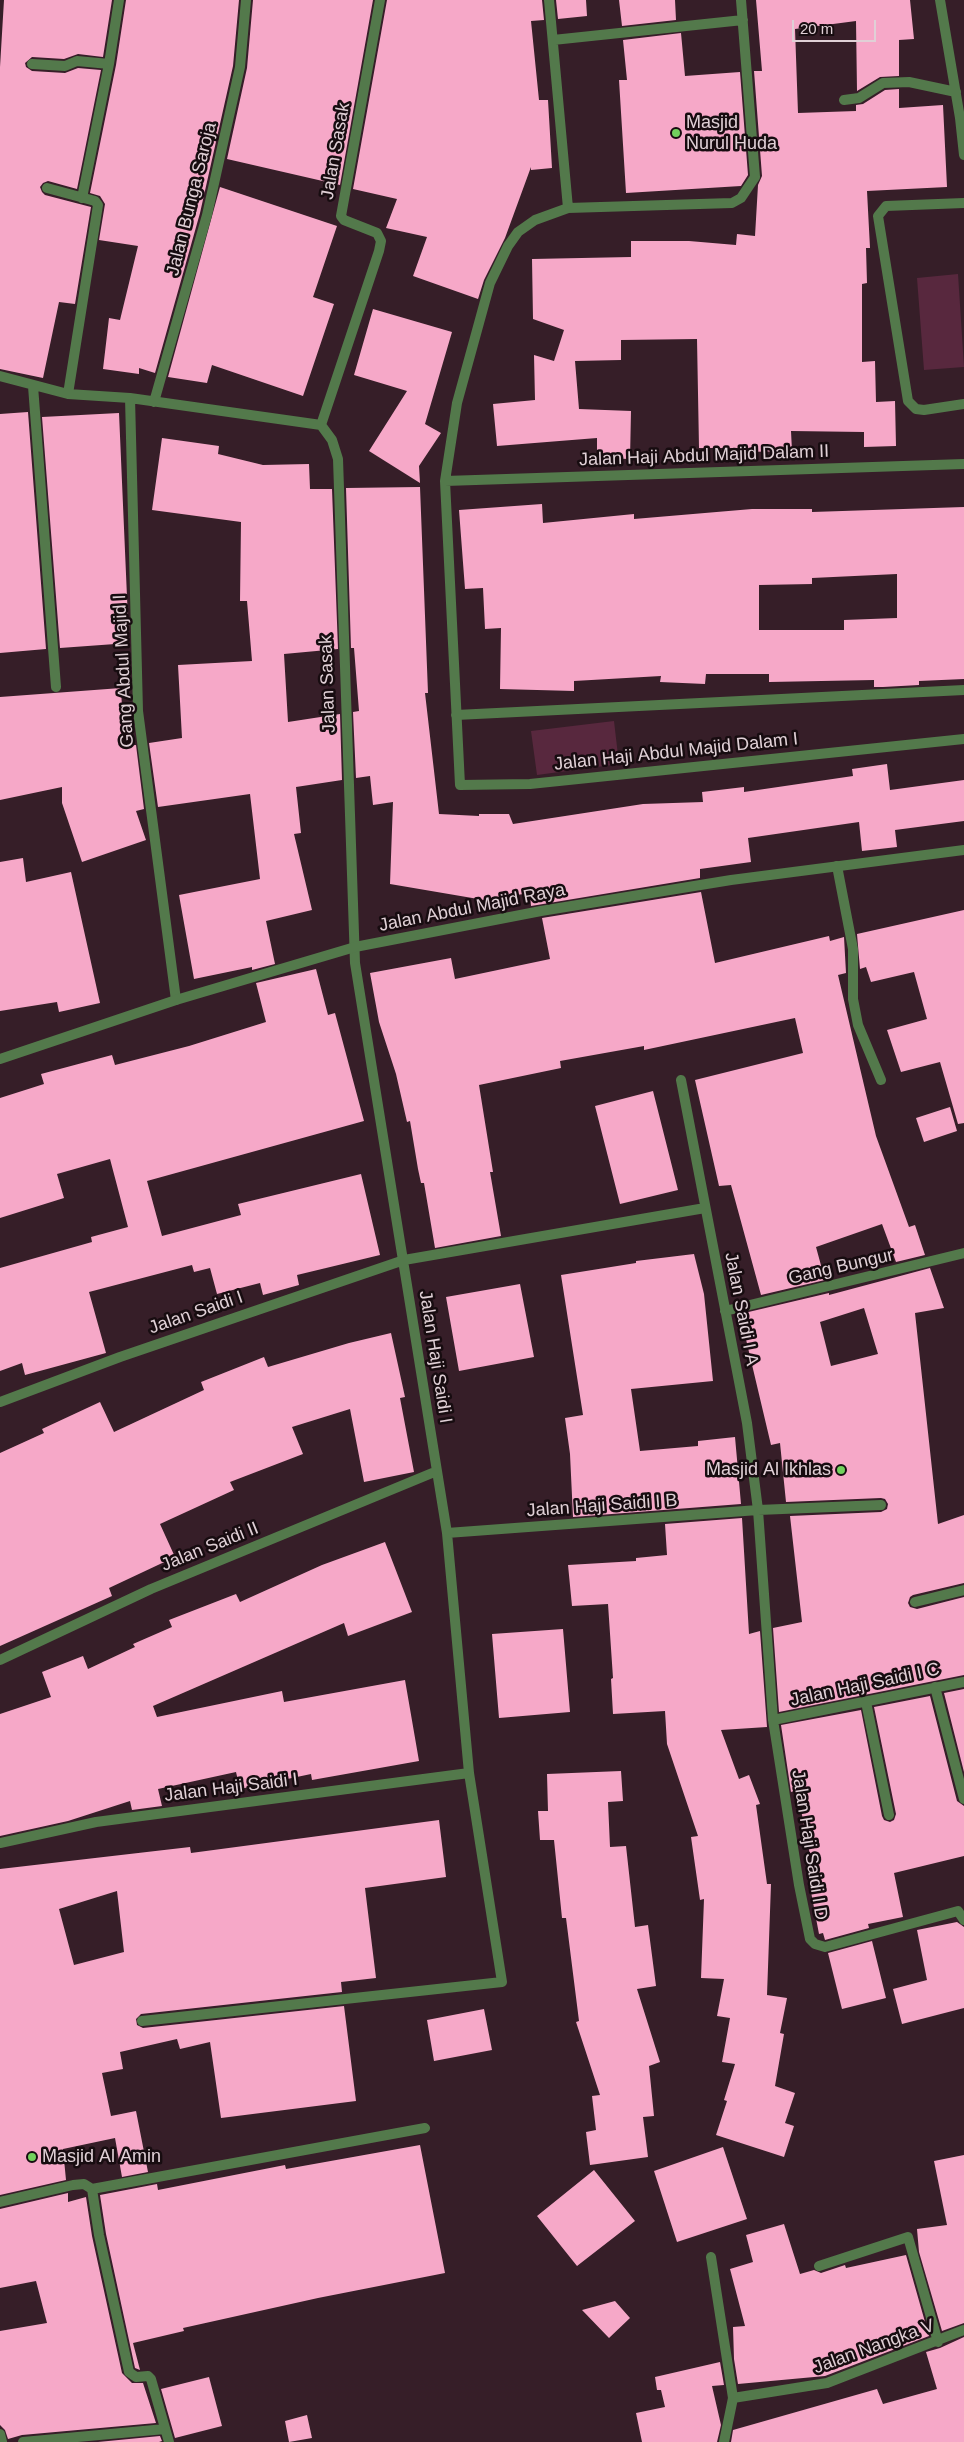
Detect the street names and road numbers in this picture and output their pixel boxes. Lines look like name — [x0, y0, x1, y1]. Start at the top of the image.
street label: Jalan Sasak — [317, 101, 355, 201]
street label: Jalan Bunga Saroja — [163, 120, 221, 278]
street label: Jalan Haji Abdul Majid Dalam II — [579, 441, 829, 471]
street label: Gang Abdul Majid I — [109, 594, 139, 748]
street label: Jalan Sasak — [315, 635, 341, 733]
street label: Jalan Haji Abdul Majid Dalam I — [553, 728, 799, 776]
street label: Jalan Abdul Majid Raya — [377, 879, 567, 937]
street label: Gang Bungur — [786, 1244, 896, 1290]
street label: Jalan Saidi I A — [719, 1250, 763, 1368]
street label: Jalan Saidi I — [146, 1287, 246, 1339]
street label: Jalan Haji Saidi I — [414, 1289, 456, 1425]
street label: Jalan Haji Saidi I B — [526, 1490, 678, 1522]
street label: Jalan Saidi II — [158, 1518, 262, 1576]
street label: Jalan Haji Saidi I C — [788, 1659, 942, 1711]
street label: Jalan Haji Saidi I D — [786, 1768, 832, 1922]
street label: Jalan Haji Saidi I — [163, 1769, 299, 1807]
street label: Jalan Nangka V — [811, 2315, 937, 2379]

